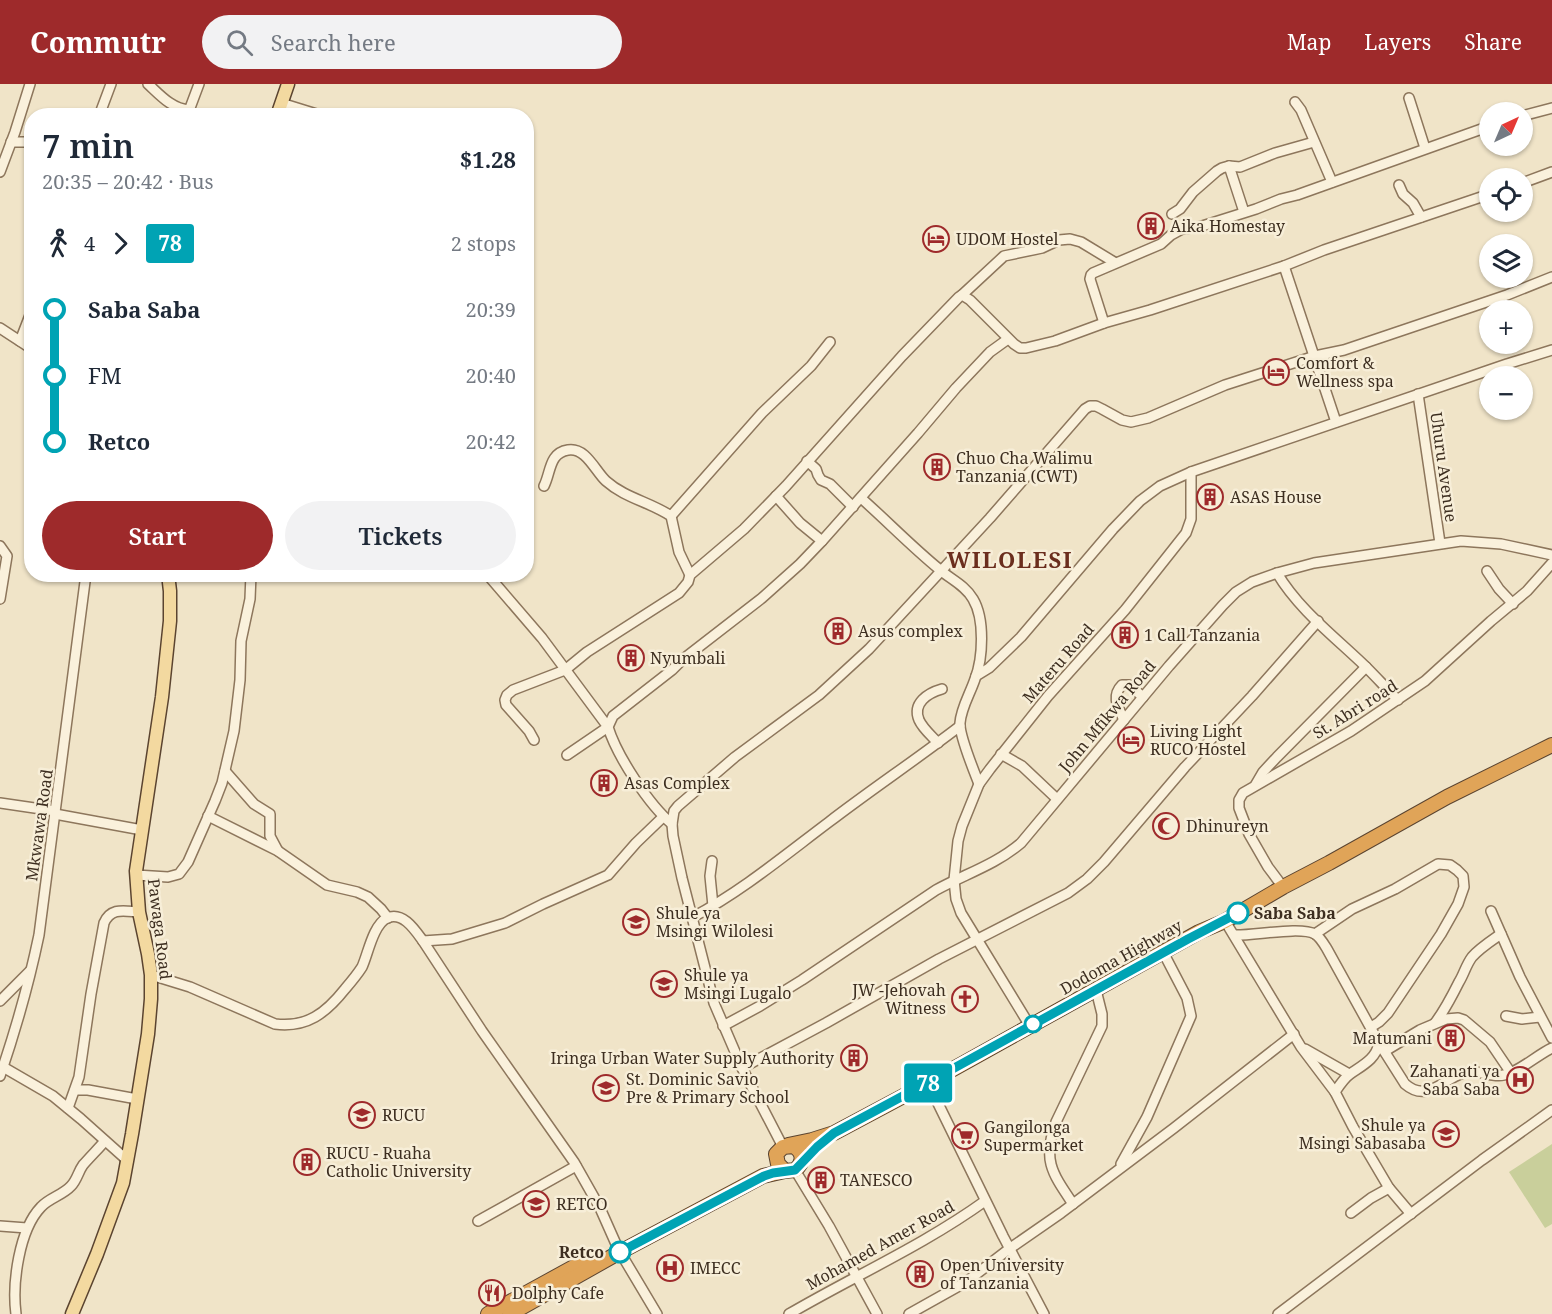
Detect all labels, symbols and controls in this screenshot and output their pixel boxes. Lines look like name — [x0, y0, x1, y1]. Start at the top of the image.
search box — [202, 15, 622, 69]
text: Commutr — [30, 23, 166, 61]
icon: search — [223, 26, 256, 59]
text: Search here — [271, 27, 396, 57]
text: Map — [1287, 28, 1331, 56]
text: Layers — [1364, 28, 1431, 56]
text: Share — [1464, 28, 1522, 56]
north arrow — [1479, 102, 1533, 156]
map controls — [1479, 102, 1533, 420]
text: 7 min — [42, 123, 134, 168]
text: $1.28 — [460, 144, 516, 174]
text: 20:35 – 20:42 · Bus — [42, 168, 213, 195]
button: locate — [1479, 168, 1533, 222]
building icon: Aika Homestay — [1136, 211, 1166, 241]
place label: Aika Homestay — [1170, 215, 1286, 237]
hotel icon: UDOM Hostel — [921, 224, 951, 254]
icon: walk — [42, 227, 75, 260]
icon: forward — [104, 227, 137, 260]
place label: UDOM Hostel — [956, 228, 1058, 250]
text: 78 — [158, 229, 182, 257]
text: 4 — [84, 230, 95, 257]
text: 2 stops — [451, 230, 516, 257]
button: layers — [1479, 234, 1533, 288]
text: Saba Saba — [88, 294, 201, 324]
text: 20:39 — [466, 296, 516, 323]
button: + — [1479, 300, 1533, 354]
place label: Comfort & Wellness spa — [1296, 352, 1394, 392]
hotel icon: Comfort & Wellness spa — [1261, 357, 1291, 387]
text: FM — [88, 360, 122, 390]
text: 20:40 — [466, 362, 516, 389]
button: − — [1479, 366, 1533, 420]
street label: Uhuru Avenue — [1425, 411, 1463, 523]
text: Retco — [88, 426, 150, 456]
text: 20:42 — [466, 428, 516, 455]
place label: Chuo Cha Walimu Tanzania (CWT) — [956, 447, 1093, 487]
building icon: Chuo Cha Walimu Tanzania (CWT) — [922, 452, 952, 482]
building icon: ASAS House — [1195, 482, 1225, 512]
place label: ASAS House — [1230, 486, 1322, 508]
button: Start — [42, 501, 273, 570]
button: Tickets — [285, 501, 516, 570]
district label: WILOLESI — [947, 544, 1073, 574]
building icon: Asus complex — [823, 616, 853, 646]
street label: Materu Road — [1017, 618, 1099, 707]
place label: Asus complex — [858, 620, 964, 642]
building icon: 1 Call Tanzania — [1110, 620, 1140, 650]
place label: 1 Call Tanzania — [1144, 624, 1260, 646]
building icon: Nyumbali — [616, 643, 646, 673]
place label: Nyumbali — [650, 647, 725, 669]
street label: John Mfikwa Road — [1053, 655, 1161, 777]
street label: St. Abri road — [1308, 674, 1402, 744]
place label: Living Light RUCO Hostel — [1150, 720, 1246, 760]
hotel icon: Living Light RUCO Hostel — [1116, 725, 1146, 755]
street label: Mkwawa Road — [20, 768, 58, 882]
building icon: Asas Complex — [589, 768, 619, 798]
place label: Asas Complex — [624, 772, 730, 794]
mosque icon: Dhinureyn — [1151, 811, 1181, 841]
place label: Dhinureyn — [1186, 815, 1269, 837]
street label: Pawaga Road — [143, 877, 177, 981]
place label: Shule ya Msingi Wilolesi — [656, 902, 773, 942]
marker: Saba Saba — [1227, 902, 1249, 924]
place label: Saba Saba — [1254, 902, 1336, 924]
school or university icon: Shule ya Msingi Wilolesi — [621, 907, 651, 937]
street label: Dodoma Highway — [1056, 914, 1187, 1000]
place label: Shule ya Msingi Lugalo — [684, 964, 792, 1004]
school or university icon: Shule ya Msingi Lugalo — [649, 969, 679, 999]
place label: JW -Jehovah Witness — [851, 979, 946, 1019]
church icon: JW -Jehovah Witness — [950, 984, 980, 1014]
unlabelled marker — [1024, 1015, 1042, 1033]
building icon: Matumani — [1436, 1023, 1466, 1053]
place label: Matumani — [1353, 1027, 1432, 1049]
building icon: Iringa Urban Water Supply Authority — [839, 1043, 869, 1073]
place label: Iringa Urban Water Supply Authority — [550, 1047, 835, 1069]
place label: Zahanati ya Saba Saba — [1410, 1060, 1500, 1100]
line badge: 78 — [901, 1064, 955, 1102]
hospital icon: Zahanati ya Saba Saba — [1505, 1065, 1535, 1095]
place label: St. Dominic Savio Pre & Primary School — [626, 1068, 789, 1108]
text: 78 — [916, 1069, 940, 1097]
school or university icon: St. Dominic Savio Pre & Primary School — [591, 1073, 621, 1103]
school or university icon: RUCU — [347, 1100, 377, 1130]
place label: RUCU — [382, 1104, 426, 1126]
place label: Shule ya Msingi Sabasaba — [1299, 1114, 1426, 1154]
place label: Gangilonga Supermarket — [984, 1116, 1084, 1156]
school or university icon: Shule ya Msingi Sabasaba — [1431, 1119, 1461, 1149]
supermarket icon: Gangilonga Supermarket — [950, 1121, 980, 1151]
place label: RUCU - Ruaha Catholic University — [326, 1142, 472, 1182]
building icon: RUCU - Ruaha Catholic University — [292, 1147, 322, 1177]
building icon: TANESCO — [806, 1165, 836, 1195]
place label: TANESCO — [840, 1169, 913, 1191]
school or university icon: RETCO — [521, 1189, 551, 1219]
place label: RETCO — [556, 1193, 608, 1215]
street label: Mohamed Amer Road — [802, 1195, 958, 1295]
place label: Retco — [559, 1241, 604, 1263]
marker: Retco — [609, 1241, 631, 1263]
hospital icon: IMECC — [655, 1253, 685, 1283]
place label: Open University of Tanzania — [940, 1254, 1065, 1294]
place label: IMECC — [690, 1257, 741, 1279]
building icon: Open University of Tanzania — [905, 1259, 935, 1289]
restaurant icon: Dolphy Cafe — [477, 1278, 507, 1308]
place label: Dolphy Cafe — [512, 1282, 604, 1304]

